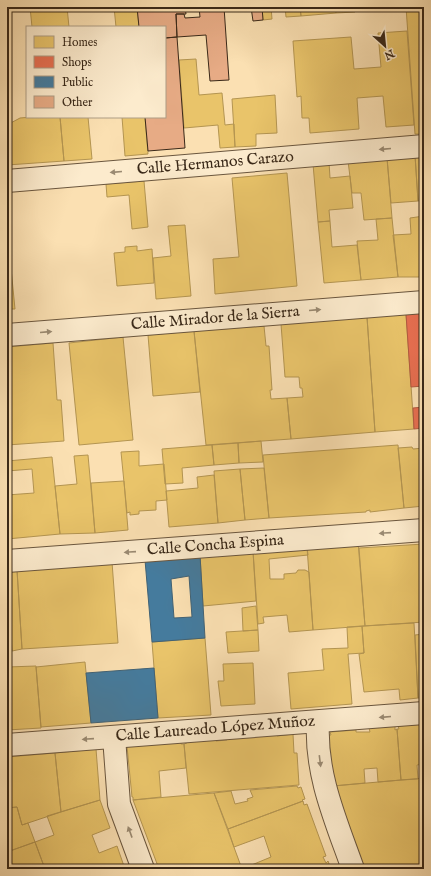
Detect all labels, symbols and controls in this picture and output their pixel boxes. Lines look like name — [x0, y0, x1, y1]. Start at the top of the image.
legend — [26, 26, 166, 118]
north arrow — [365, 26, 405, 66]
text: Homes — [62, 35, 98, 50]
text: N — [381, 45, 397, 63]
text: Shops — [62, 55, 92, 71]
text: Public — [62, 75, 93, 90]
text: Other — [62, 95, 93, 110]
one-way arrow — [379, 146, 391, 153]
street label: Calle Hermanos Carazo — [136, 147, 295, 180]
one-way arrow — [110, 168, 122, 175]
street label: Calle Mirador de la Sierra — [130, 302, 301, 335]
one-way arrow — [309, 307, 321, 314]
one-way arrow — [40, 329, 52, 336]
one-way arrow — [379, 529, 391, 536]
street label: Calle Concha Espina — [146, 530, 285, 561]
one-way arrow — [124, 548, 136, 555]
street label: Calle Laureado López Muñoz — [115, 711, 316, 747]
one-way arrow — [379, 713, 391, 720]
one-way arrow — [82, 736, 94, 743]
one-way arrow — [317, 755, 323, 767]
one-way arrow — [126, 826, 132, 838]

